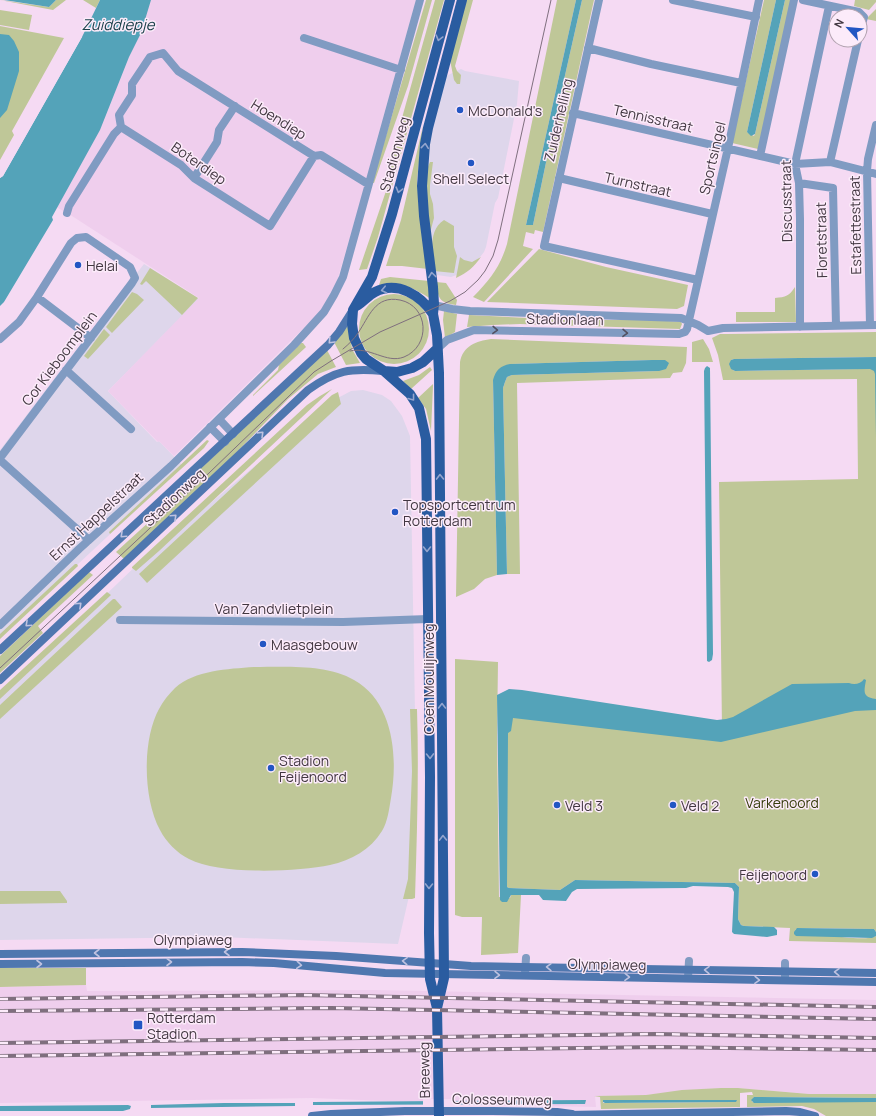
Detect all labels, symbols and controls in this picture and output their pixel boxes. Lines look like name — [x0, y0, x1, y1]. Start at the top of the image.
north arrow — [828, 8, 868, 48]
water label: Zuiddiepje — [82, 14, 156, 35]
text: N — [830, 16, 847, 30]
one-way arrow — [436, 34, 444, 41]
street label: Zuiderhelling — [539, 77, 577, 163]
street label: Hoendiep — [248, 95, 310, 143]
street label: Tennisstraat — [611, 100, 695, 136]
place label: McDonald's — [468, 101, 542, 120]
marker: McDonald's — [455, 105, 465, 115]
street label: Stadionweg — [375, 114, 413, 194]
street label: Sportsingel — [694, 120, 730, 196]
street label: Boterdiep — [168, 137, 230, 189]
one-way arrow — [420, 143, 429, 149]
marker: Shell Select — [466, 158, 476, 168]
street label: Discusstraat — [776, 159, 796, 242]
street label: Turnstraat — [603, 167, 674, 201]
place label: Shell Select — [433, 169, 509, 188]
street label: Estafettestraat — [845, 175, 865, 275]
one-way arrow — [395, 187, 403, 193]
street label: Floretstraat — [811, 201, 831, 278]
place label: Helai — [86, 256, 118, 275]
marker: Helai — [73, 260, 83, 270]
one-way arrow — [427, 272, 436, 278]
one-way arrow — [381, 285, 387, 293]
street label: Cor Kieboomplein — [17, 307, 101, 409]
street label: Stadionlaan — [526, 309, 604, 329]
one-way arrow — [492, 326, 498, 334]
one-way arrow — [622, 329, 628, 338]
one-way arrow — [328, 336, 335, 344]
one-way arrow — [408, 393, 415, 400]
one-way arrow — [256, 431, 264, 439]
street label: Stadionweg — [139, 464, 209, 530]
street label: Ernst Happelstraat — [45, 467, 147, 564]
one-way arrow — [436, 474, 444, 480]
place label: Topsportcentrum Rotterdam — [403, 495, 516, 530]
marker: Topsportcentrum Rotterdam — [390, 507, 400, 517]
one-way arrow — [170, 514, 177, 521]
one-way arrow — [120, 531, 128, 538]
one-way arrow — [423, 546, 431, 552]
street label: Van Zandvlietplein — [215, 599, 333, 618]
one-way arrow — [75, 603, 82, 610]
one-way arrow — [25, 619, 33, 626]
street label: Coen Moulijnweg — [419, 623, 438, 735]
place label: Maasgebouw — [271, 635, 358, 654]
marker: Maasgebouw — [258, 639, 268, 649]
one-way arrow — [438, 703, 446, 709]
place label: Stadion Feijenoord — [279, 751, 347, 786]
one-way arrow — [426, 753, 434, 759]
marker: Stadion Feijenoord — [266, 763, 276, 773]
park label: Varkenoord — [745, 793, 819, 812]
place label: Veld 3 — [565, 796, 603, 815]
place label: Veld 2 — [681, 796, 719, 815]
marker: Veld 3 — [552, 800, 562, 810]
marker: Veld 2 — [668, 800, 678, 810]
one-way arrow — [439, 835, 447, 841]
place label: Feijenoord — [739, 865, 807, 884]
marker: Feijenoord — [810, 869, 820, 879]
one-way arrow — [425, 883, 434, 889]
street label: Olympiaweg — [154, 930, 232, 949]
one-way arrow — [224, 948, 230, 956]
one-way arrow — [94, 949, 100, 957]
street label: Olympiaweg — [568, 954, 646, 974]
one-way arrow — [402, 957, 408, 966]
one-way arrow — [166, 958, 172, 966]
one-way arrow — [36, 960, 42, 968]
one-way arrow — [296, 961, 302, 970]
one-way arrow — [546, 963, 552, 971]
one-way arrow — [704, 966, 710, 974]
one-way arrow — [834, 968, 840, 976]
one-way arrow — [494, 971, 500, 979]
one-way arrow — [624, 973, 630, 981]
one-way arrow — [754, 976, 760, 984]
place label: Rotterdam Stadion — [147, 1008, 216, 1043]
marker: Rotterdam Stadion — [132, 1019, 144, 1031]
street label: Breeweg — [414, 1042, 434, 1098]
street label: Colosseumweg — [452, 1089, 552, 1109]

